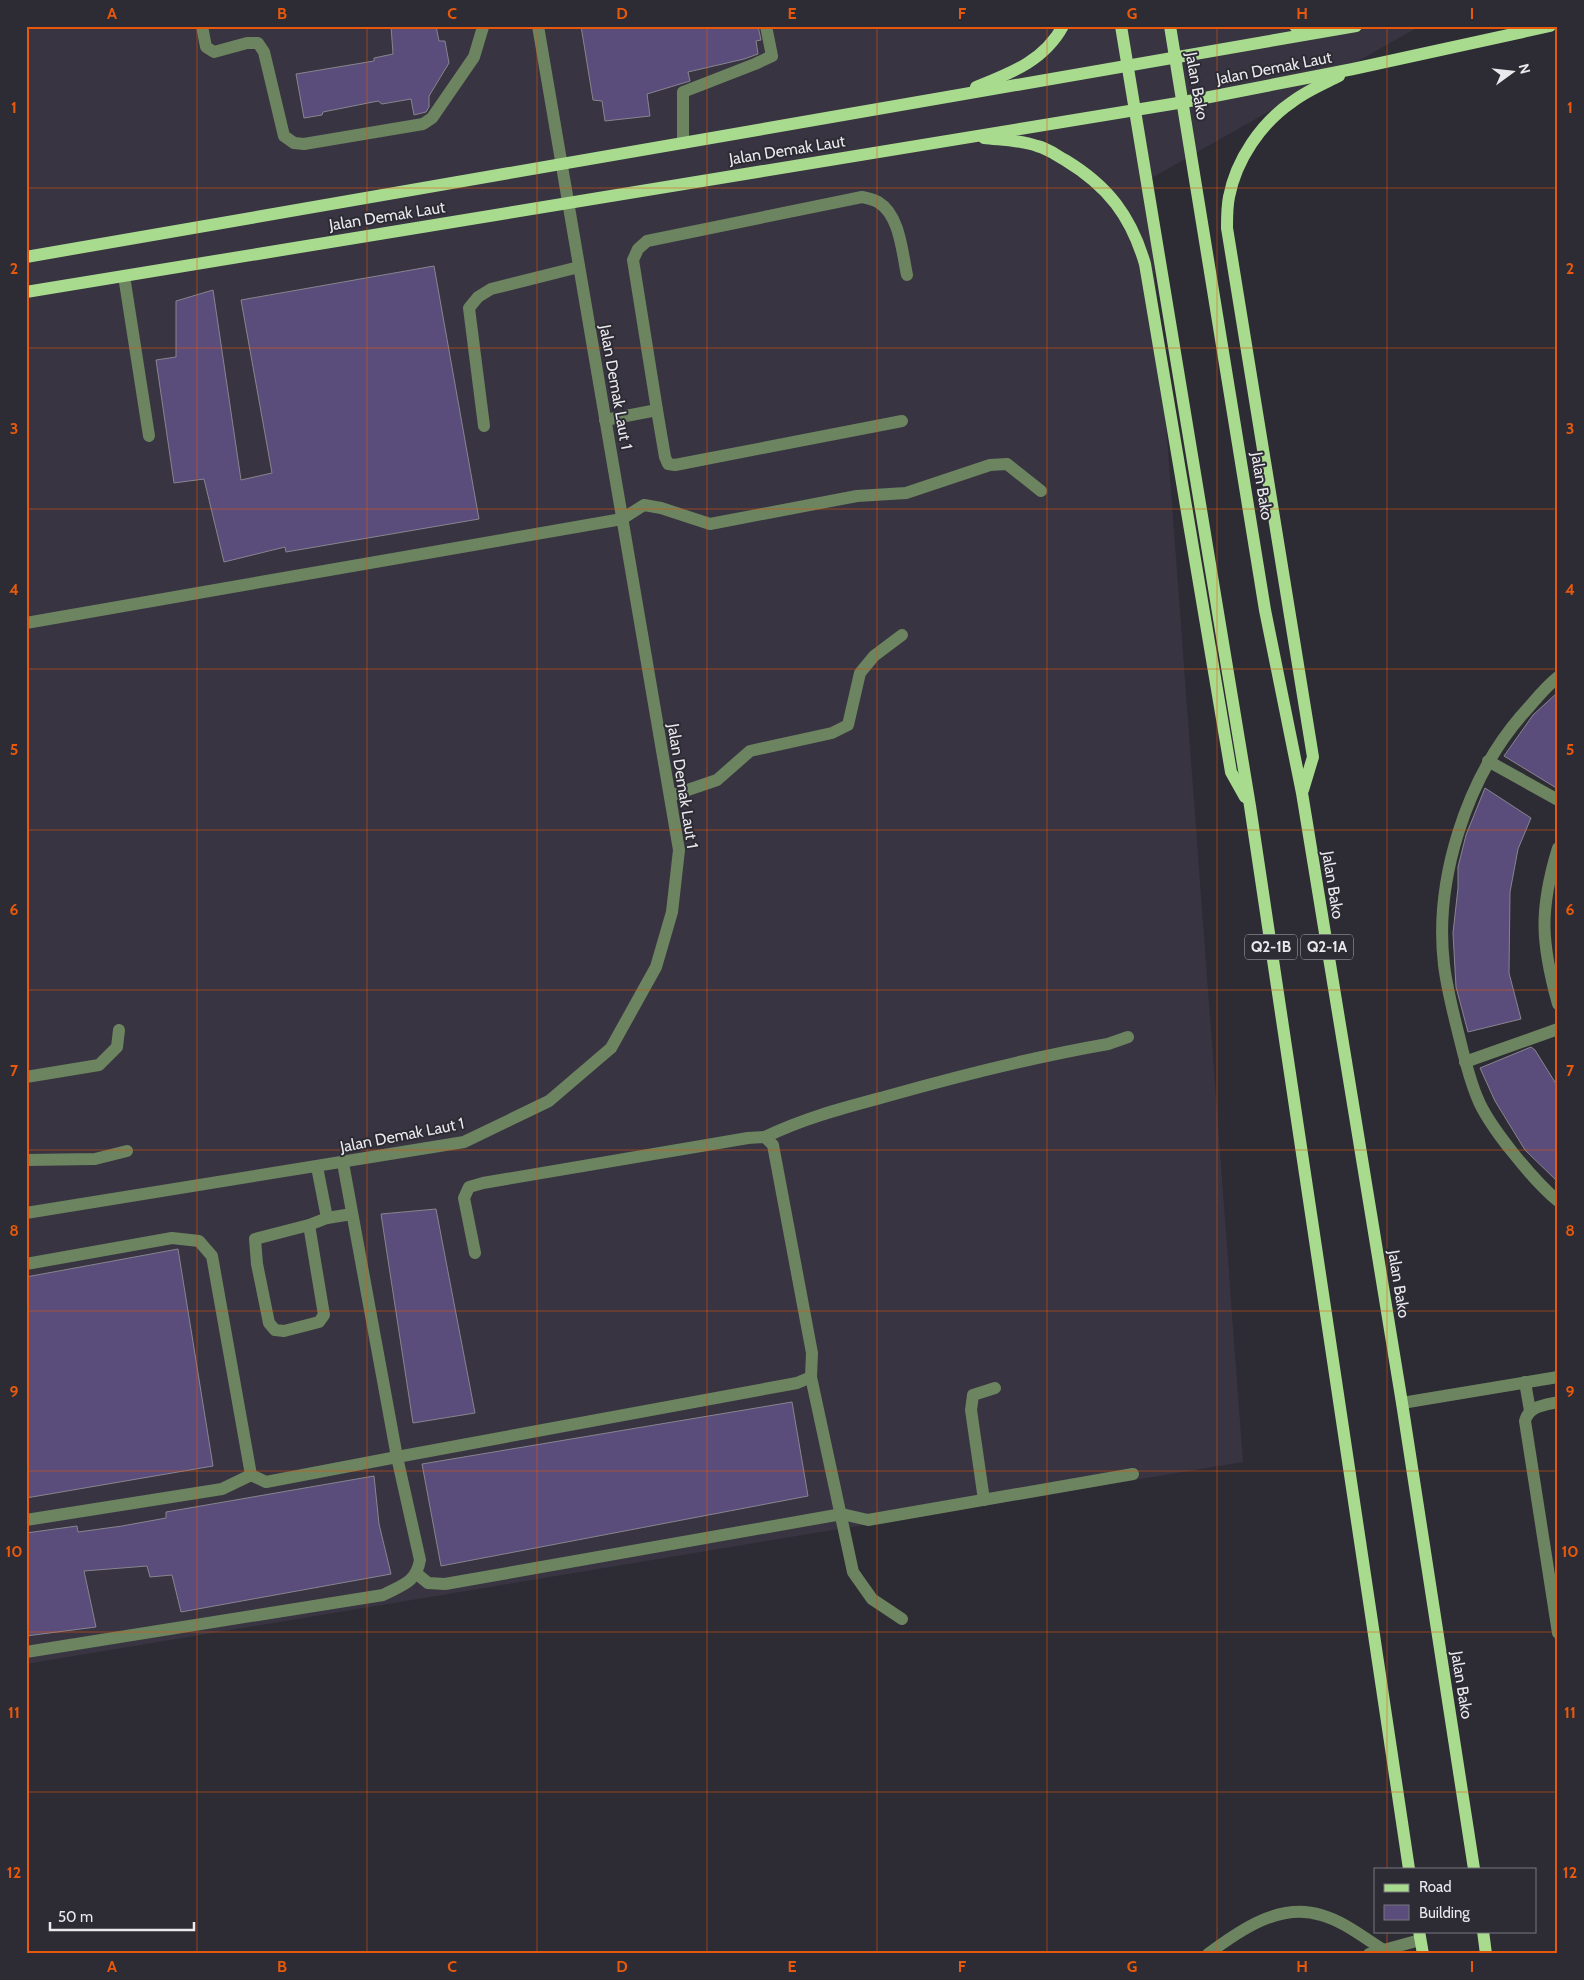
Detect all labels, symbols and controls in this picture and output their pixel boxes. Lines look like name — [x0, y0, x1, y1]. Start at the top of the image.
text: A — [107, 4, 117, 23]
text: B — [277, 4, 287, 23]
text: C — [447, 4, 457, 23]
text: D — [616, 4, 628, 23]
text: E — [787, 4, 797, 23]
text: F — [958, 4, 967, 23]
text: G — [1127, 4, 1137, 23]
text: H — [1296, 4, 1308, 23]
text: I — [1470, 4, 1474, 23]
street label: Jalan Demak Laut — [1214, 47, 1334, 89]
north arrow — [1486, 48, 1536, 98]
street label: Jalan Bako — [1182, 50, 1212, 122]
text: N — [1515, 62, 1535, 76]
text: 1 — [11, 98, 17, 117]
text: 1 — [1567, 98, 1573, 117]
street label: Jalan Demak Laut — [727, 131, 847, 169]
street label: Jalan Demak Laut — [327, 197, 447, 235]
text: 2 — [10, 259, 18, 278]
text: 2 — [1566, 259, 1574, 278]
street label: Jalan Demak Laut 1 — [596, 322, 636, 451]
text: 3 — [10, 419, 18, 438]
text: 3 — [1566, 419, 1574, 438]
street label: Jalan Bako — [1247, 450, 1277, 521]
text: 4 — [9, 580, 19, 599]
text: 4 — [1565, 580, 1575, 599]
street label: Jalan Demak Laut 1 — [664, 721, 702, 850]
text: 5 — [10, 740, 18, 759]
text: 5 — [1566, 740, 1574, 759]
street label: Jalan Bako — [1318, 849, 1348, 920]
text: 6 — [10, 900, 19, 919]
text: 6 — [1566, 900, 1575, 919]
road number: Q2-1B — [1245, 934, 1297, 960]
road number: Q2-1A — [1301, 934, 1353, 960]
text: 7 — [10, 1061, 19, 1080]
text: 7 — [1566, 1061, 1575, 1080]
street label: Jalan Demak Laut 1 — [337, 1114, 466, 1157]
text: 8 — [9, 1221, 19, 1240]
text: 8 — [1565, 1221, 1575, 1240]
street label: Jalan Bako — [1384, 1248, 1414, 1319]
text: 9 — [10, 1382, 19, 1401]
text: 9 — [1566, 1382, 1575, 1401]
text: 10 — [5, 1542, 23, 1561]
text: 10 — [1561, 1542, 1579, 1561]
street label: Jalan Bako — [1447, 1649, 1477, 1720]
text: 11 — [8, 1703, 20, 1722]
text: 11 — [1564, 1703, 1576, 1722]
text: 12 — [7, 1863, 21, 1882]
text: 12 — [1563, 1863, 1577, 1882]
legend — [1374, 1868, 1536, 1932]
text: Road — [1419, 1878, 1452, 1896]
scale bar — [50, 1900, 194, 1932]
text: Building — [1419, 1904, 1470, 1922]
text: 50 m — [58, 1908, 93, 1926]
text: A — [107, 1957, 117, 1976]
text: B — [277, 1957, 287, 1976]
text: C — [447, 1957, 457, 1976]
text: D — [616, 1957, 628, 1976]
text: E — [787, 1957, 797, 1976]
text: F — [958, 1957, 967, 1976]
text: G — [1127, 1957, 1137, 1976]
text: H — [1296, 1957, 1308, 1976]
text: I — [1470, 1957, 1474, 1976]

